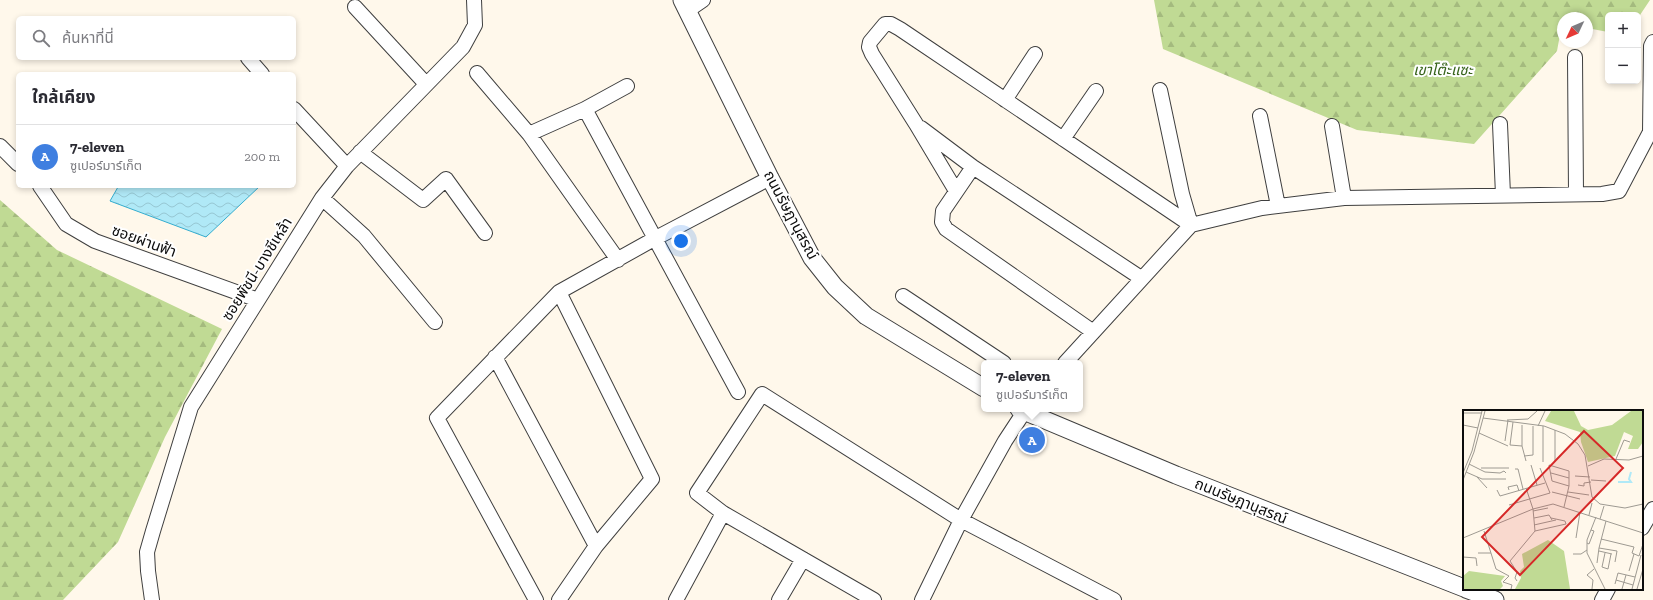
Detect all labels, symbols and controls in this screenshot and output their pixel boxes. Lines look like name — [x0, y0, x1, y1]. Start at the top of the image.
north arrow — [1557, 12, 1593, 48]
map controls — [1605, 12, 1641, 84]
button: + — [1605, 12, 1641, 48]
search box — [16, 16, 296, 60]
icon: search — [30, 27, 52, 49]
text: ค้นหาที่นี่ — [62, 29, 114, 47]
button: − — [1605, 48, 1641, 84]
park label: เขาโต๊ะแซะ — [1413, 61, 1475, 79]
text: ใกล้เคียง — [32, 87, 95, 107]
text: 7-eleven — [70, 138, 124, 156]
text: A — [41, 149, 49, 164]
text: 200 m — [244, 149, 280, 164]
text: ซูเปอร์มาร์เก็ต — [70, 158, 142, 173]
street label: ถนนรัษฎานุสรณ์ — [760, 167, 822, 263]
street label: ซอยพัชนี-บางชีเหล้า — [218, 214, 296, 324]
street label: ซอยผ่านฟ้า — [109, 221, 179, 261]
your location — [671, 231, 691, 251]
popup — [981, 360, 1083, 412]
text: 7-eleven — [996, 367, 1050, 385]
text: ซูเปอร์มาร์เก็ต — [996, 387, 1068, 402]
inset map — [1463, 410, 1643, 590]
pin: A — [1019, 425, 1045, 455]
street label: ถนนรัษฎานุสรณ์ — [1192, 474, 1290, 528]

